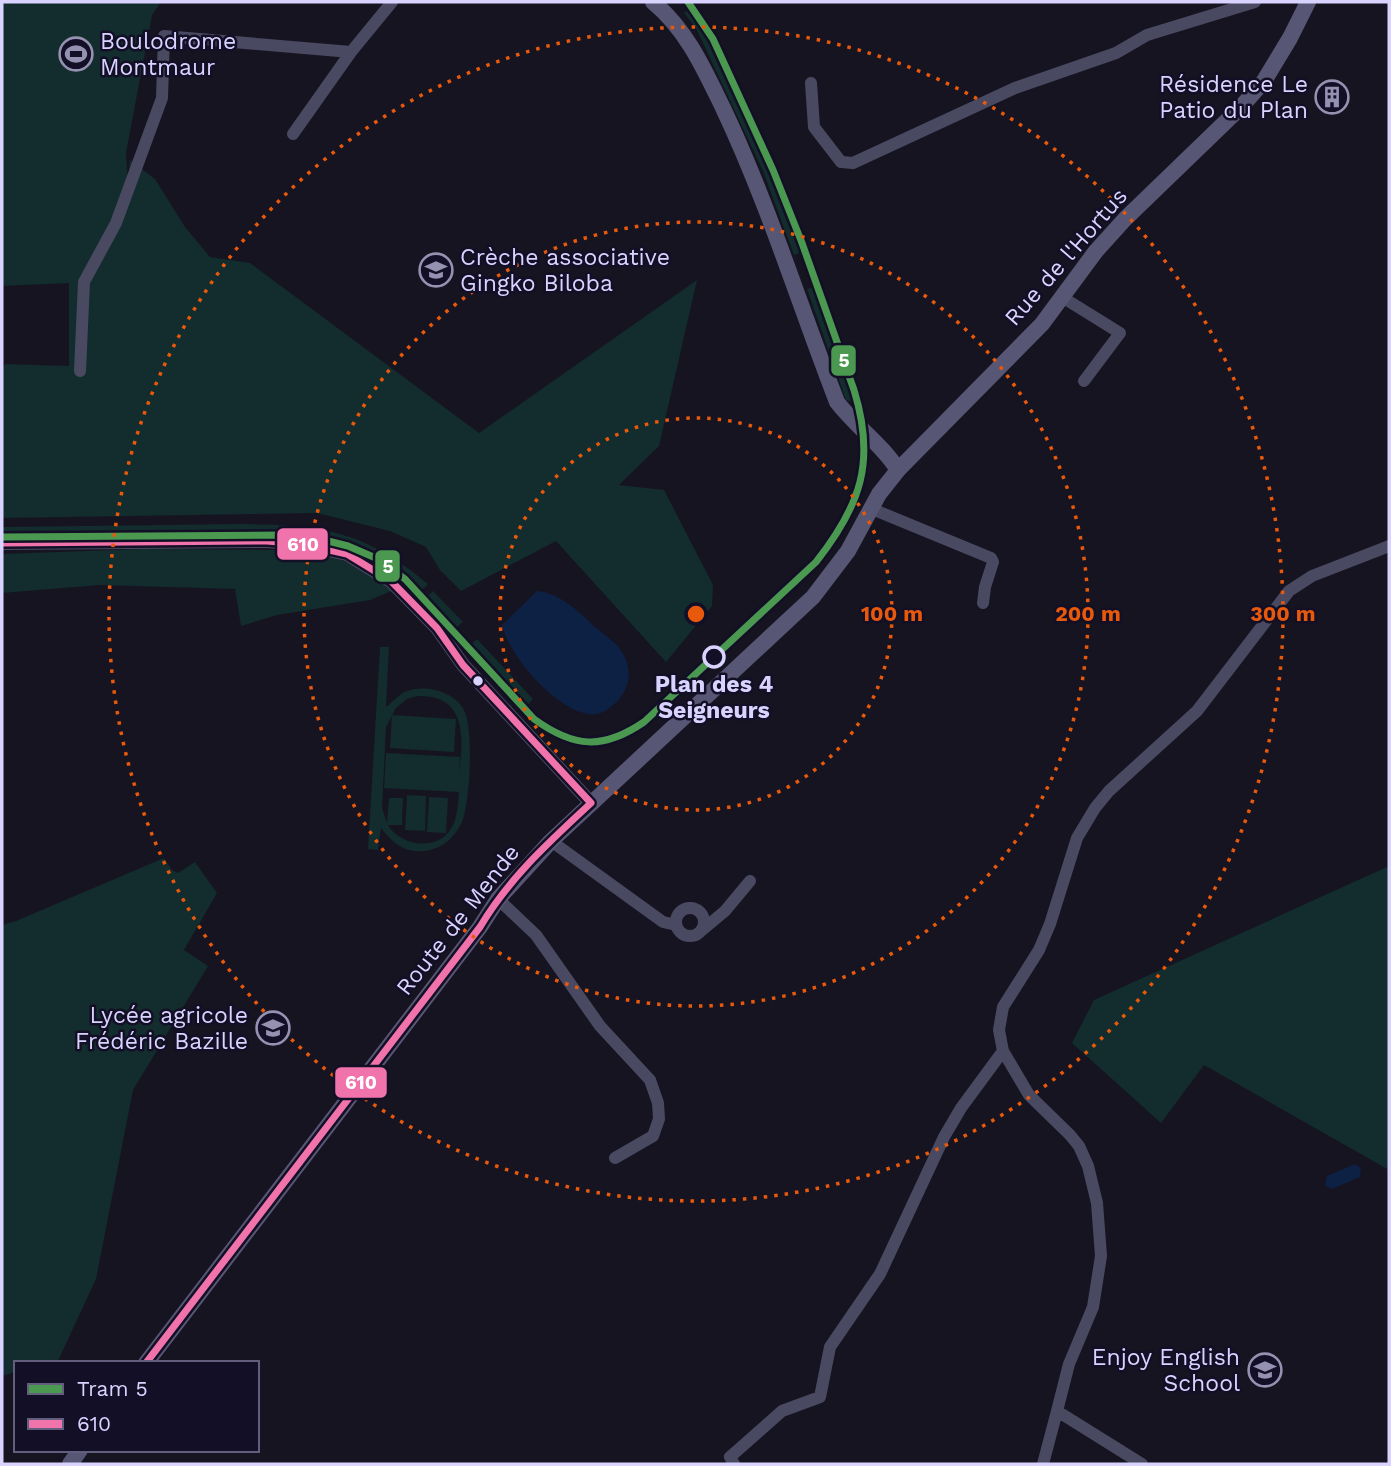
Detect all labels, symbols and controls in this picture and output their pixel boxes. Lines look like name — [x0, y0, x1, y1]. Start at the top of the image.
place label: Boulodrome Montmaur — [100, 28, 236, 81]
sports icon: Boulodrome Montmaur — [57, 35, 95, 73]
place label: Résidence Le Patio du Plan — [1159, 71, 1308, 124]
building icon: Résidence Le Patio du Plan — [1313, 78, 1351, 116]
street label: Rue de l'Hortus — [999, 183, 1133, 331]
place label: Crèche associative Gingko Biloba — [460, 244, 670, 297]
school or university icon: Crèche associative Gingko Biloba — [417, 251, 455, 289]
line badge: 5 — [830, 344, 857, 377]
text: 5 — [838, 349, 850, 372]
line badge: 610 — [276, 527, 329, 561]
text: 610 — [287, 533, 319, 556]
line badge: 5 — [374, 549, 401, 583]
text: 5 — [382, 555, 394, 578]
text: 100 m — [861, 601, 923, 626]
text: 200 m — [1055, 601, 1121, 626]
text: 300 m — [1250, 601, 1316, 626]
centre of rings — [684, 602, 708, 626]
marker: Plan des 4 Seigneurs — [703, 646, 725, 668]
place label: Plan des 4 Seigneurs — [655, 671, 773, 724]
unlabelled marker — [471, 674, 485, 688]
street label: Route de Mende — [391, 839, 525, 1001]
place label: Lycée agricole Frédéric Bazille — [75, 1002, 248, 1055]
school or university icon: Lycée agricole Frédéric Bazille — [254, 1009, 292, 1047]
line badge: 610 — [334, 1066, 388, 1099]
text: 610 — [345, 1071, 377, 1094]
place label: Enjoy English School — [1092, 1344, 1240, 1397]
school or university icon: Enjoy English School — [1246, 1351, 1284, 1389]
legend — [14, 1361, 259, 1452]
text: Tram 5 — [77, 1376, 148, 1401]
text: 610 — [77, 1411, 111, 1436]

